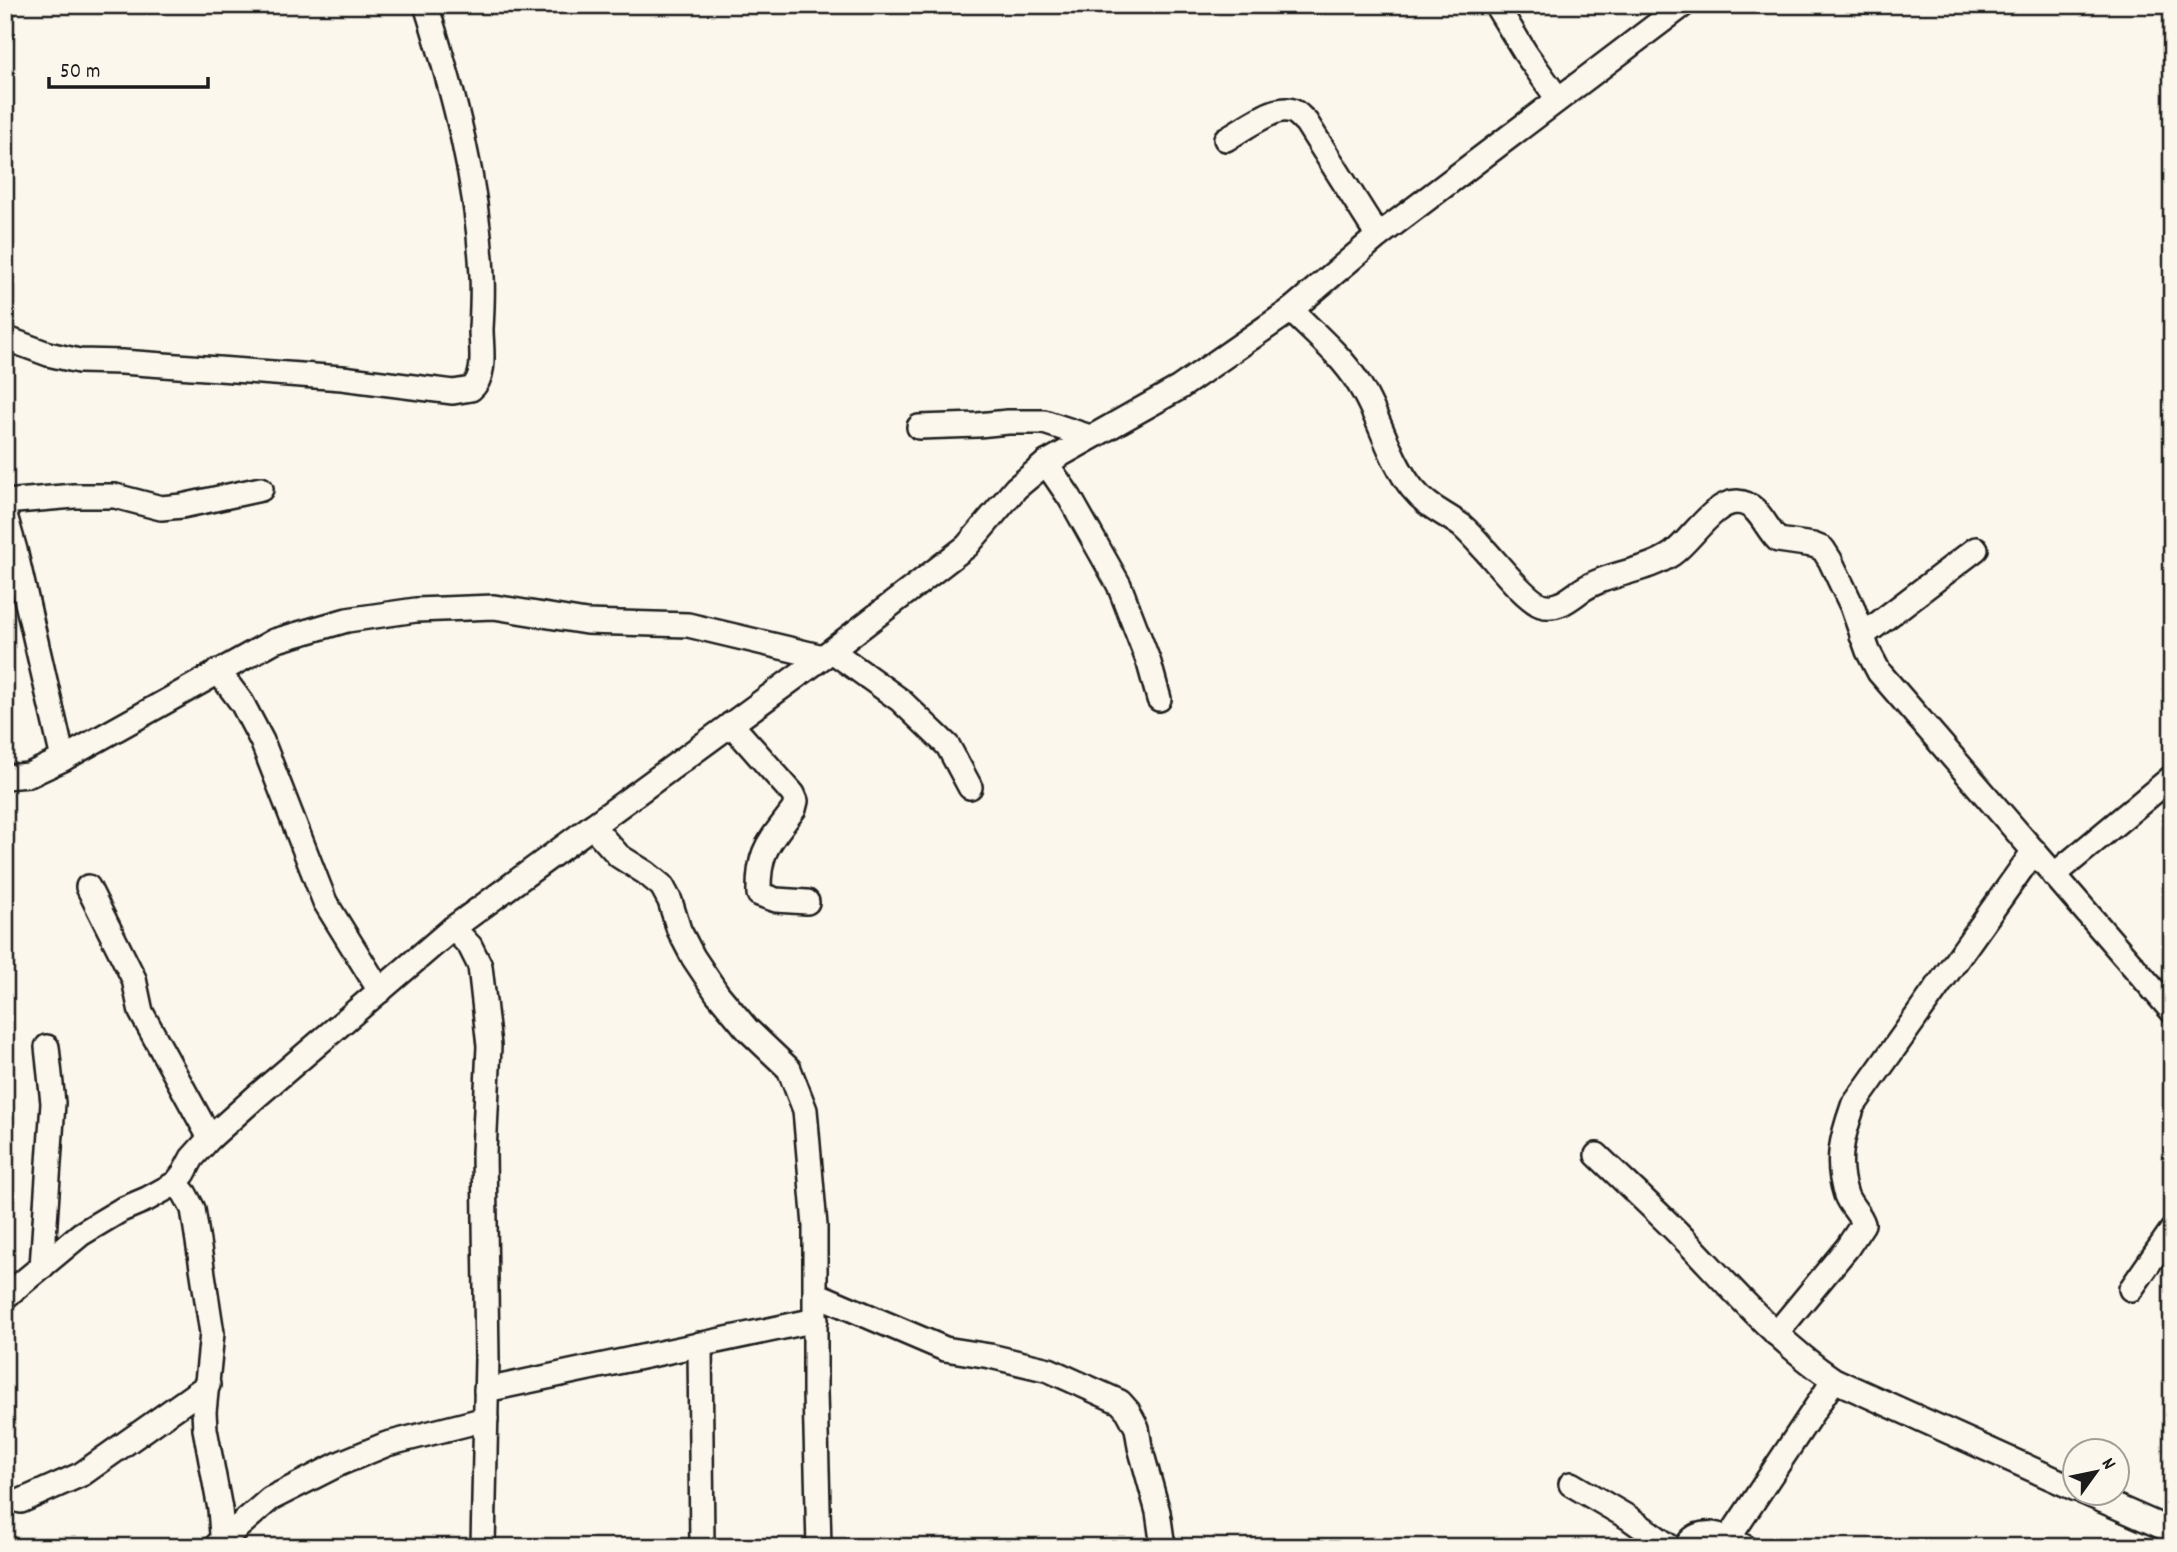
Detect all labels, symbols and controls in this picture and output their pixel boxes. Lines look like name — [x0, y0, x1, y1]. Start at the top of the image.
scale bar — [49, 46, 208, 90]
text: 50 m — [60, 58, 100, 88]
north arrow — [2062, 1436, 2132, 1506]
text: N — [2093, 1453, 2121, 1476]

